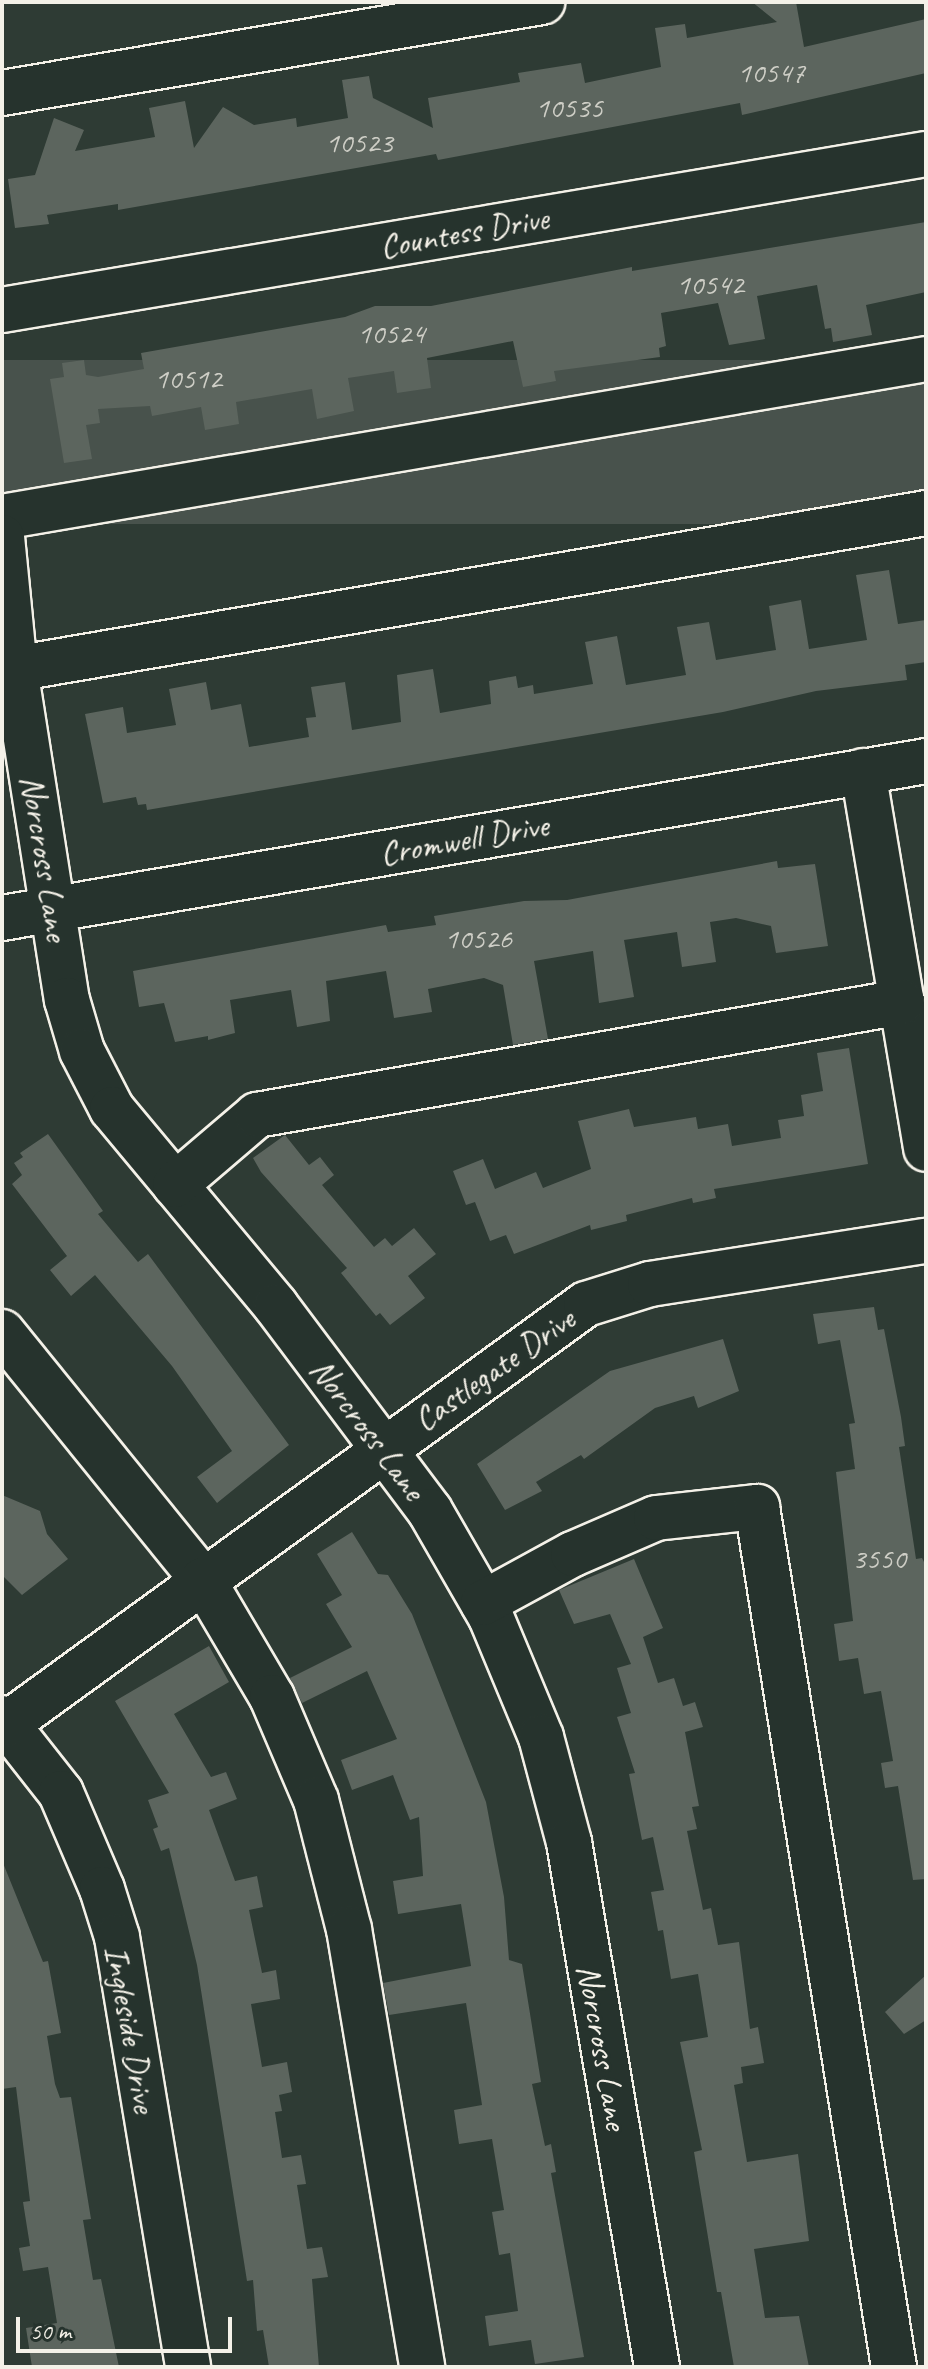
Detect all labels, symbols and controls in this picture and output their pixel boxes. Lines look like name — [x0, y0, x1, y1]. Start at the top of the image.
house number: 10547 — [737, 54, 805, 90]
house number: 10535 — [535, 89, 603, 125]
house number: 10523 — [325, 124, 393, 160]
street label: Countess Drive — [376, 197, 552, 267]
house number: 10542 — [676, 266, 744, 302]
house number: 10524 — [357, 315, 425, 351]
house number: 10512 — [154, 360, 222, 396]
street label: Norcross Lane — [12, 772, 78, 944]
street label: Cromwell Drive — [376, 804, 552, 874]
house number: 10526 — [444, 920, 512, 956]
street label: Castlegate Drive — [405, 1298, 583, 1440]
street label: Norcross Lane — [301, 1350, 435, 1508]
house number: 3550 — [852, 1540, 906, 1576]
street label: Ingleside Drive — [96, 1942, 166, 2116]
street label: Norcross Lane — [568, 1961, 638, 2133]
scale bar — [20, 2301, 236, 2351]
text: 50 m — [30, 2316, 71, 2346]

